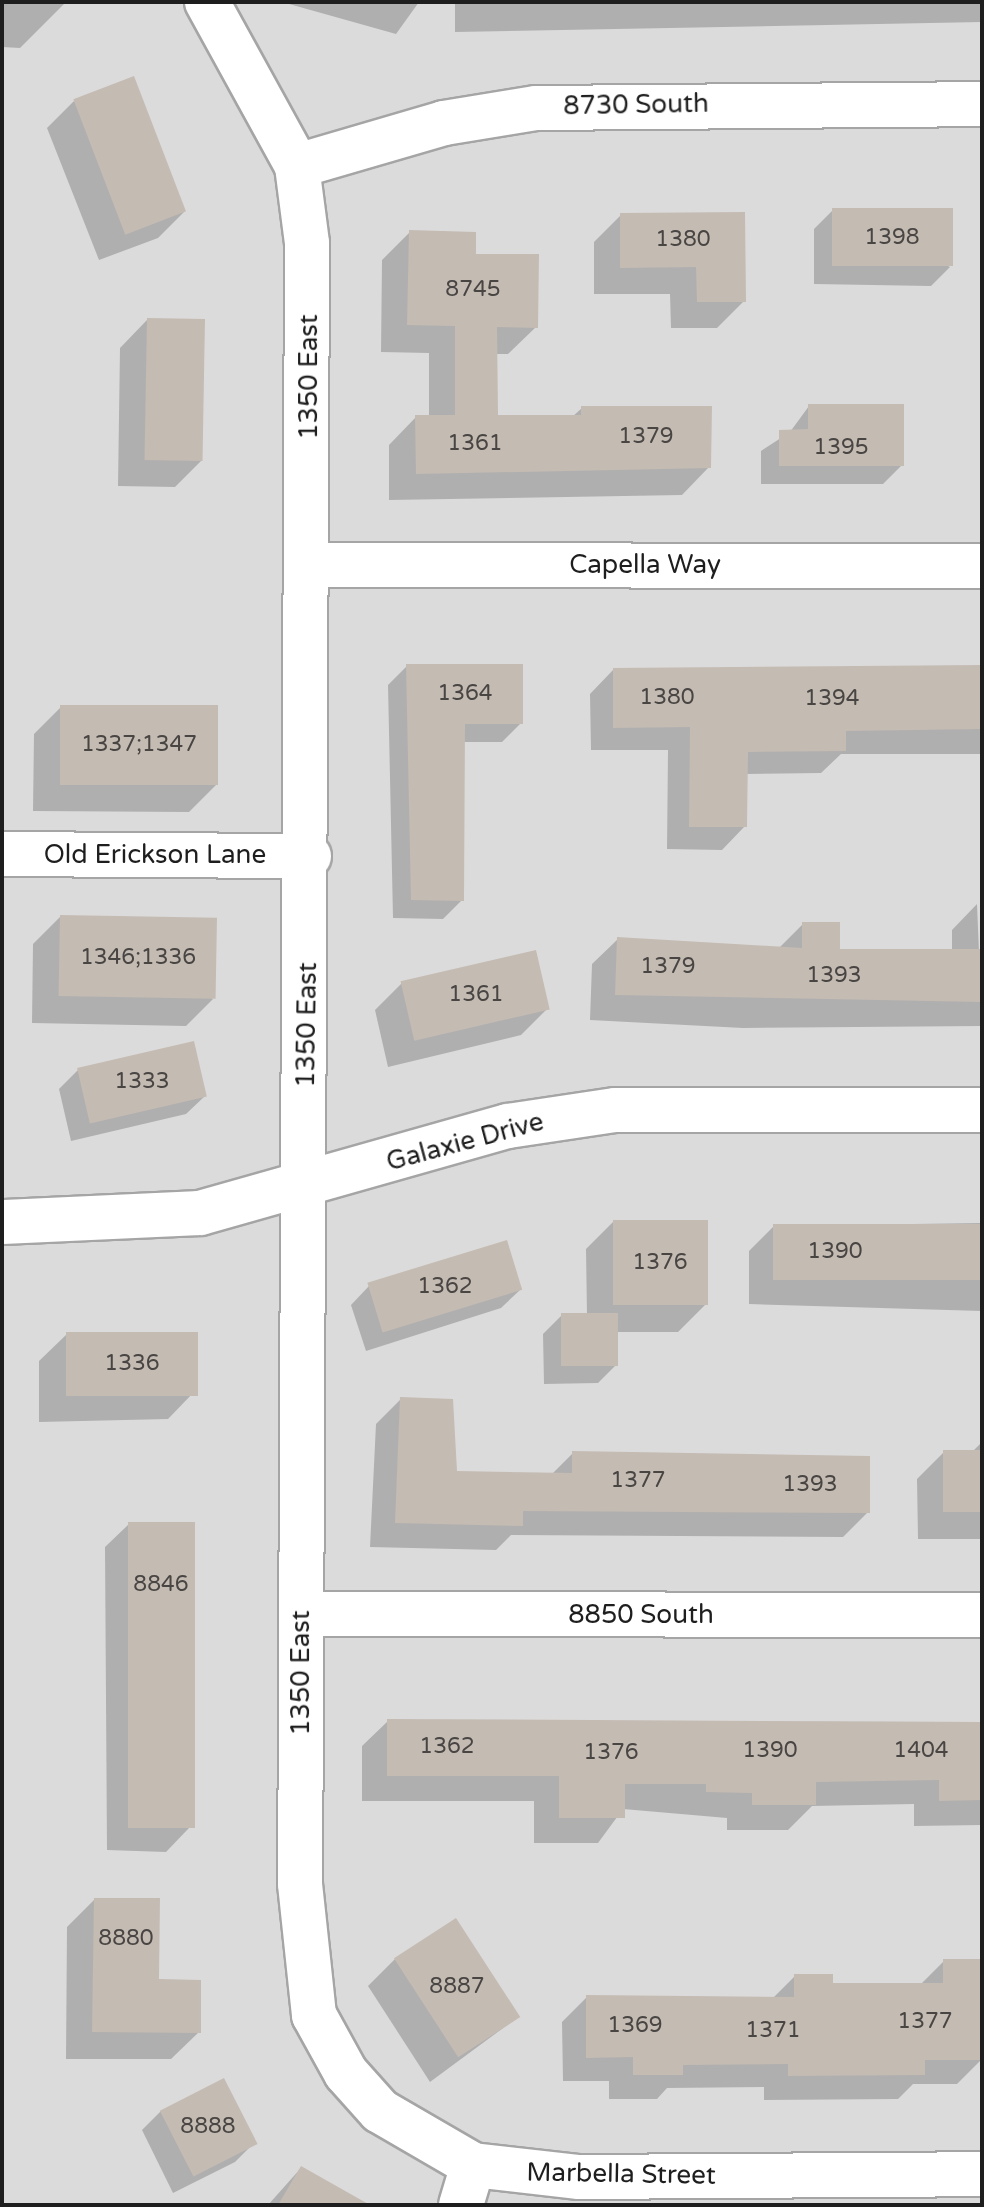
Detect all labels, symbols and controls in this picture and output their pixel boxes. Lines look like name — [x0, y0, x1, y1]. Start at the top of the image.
street label: 8730 South — [563, 88, 709, 122]
house number: 1398 — [864, 225, 920, 251]
house number: 1380 — [655, 227, 711, 253]
house number: 8745 — [445, 277, 501, 303]
street label: 1350 East — [293, 314, 325, 440]
house number: 1379 — [618, 424, 674, 450]
house number: 1361 — [447, 431, 503, 457]
house number: 1395 — [813, 435, 869, 461]
street label: Capella Way — [569, 549, 721, 581]
house number: 1364 — [437, 681, 493, 707]
house number: 1380 — [639, 685, 695, 711]
house number: 1394 — [804, 686, 860, 712]
house number: 1337;1347 — [81, 732, 197, 758]
street label: Old Erickson Lane — [44, 839, 266, 871]
house number: 1346;1336 — [80, 945, 196, 971]
house number: 1379 — [640, 954, 696, 980]
street label: 1350 East — [290, 962, 324, 1088]
house number: 1393 — [806, 963, 862, 989]
house number: 1361 — [448, 982, 504, 1008]
house number: 1333 — [114, 1069, 170, 1095]
street label: Galaxie Drive — [383, 1106, 547, 1178]
house number: 1390 — [807, 1239, 863, 1265]
house number: 1376 — [632, 1250, 688, 1276]
house number: 1362 — [417, 1274, 473, 1300]
house number: 1336 — [104, 1351, 160, 1377]
house number: 1377 — [610, 1468, 666, 1494]
house number: 1393 — [782, 1472, 838, 1498]
house number: 8846 — [133, 1572, 189, 1598]
street label: 8850 South — [568, 1599, 714, 1631]
street label: 1350 East — [285, 1610, 317, 1736]
house number: 1362 — [419, 1734, 475, 1760]
house number: 1390 — [742, 1738, 798, 1764]
house number: 1404 — [893, 1738, 949, 1764]
house number: 1376 — [583, 1740, 639, 1766]
house number: 8880 — [98, 1926, 154, 1952]
house number: 8887 — [429, 1974, 485, 2000]
house number: 1377 — [897, 2009, 953, 2035]
house number: 1369 — [607, 2013, 663, 2039]
house number: 1371 — [745, 2018, 801, 2044]
house number: 8888 — [180, 2114, 236, 2140]
street label: Marbella Street — [526, 2157, 716, 2191]

